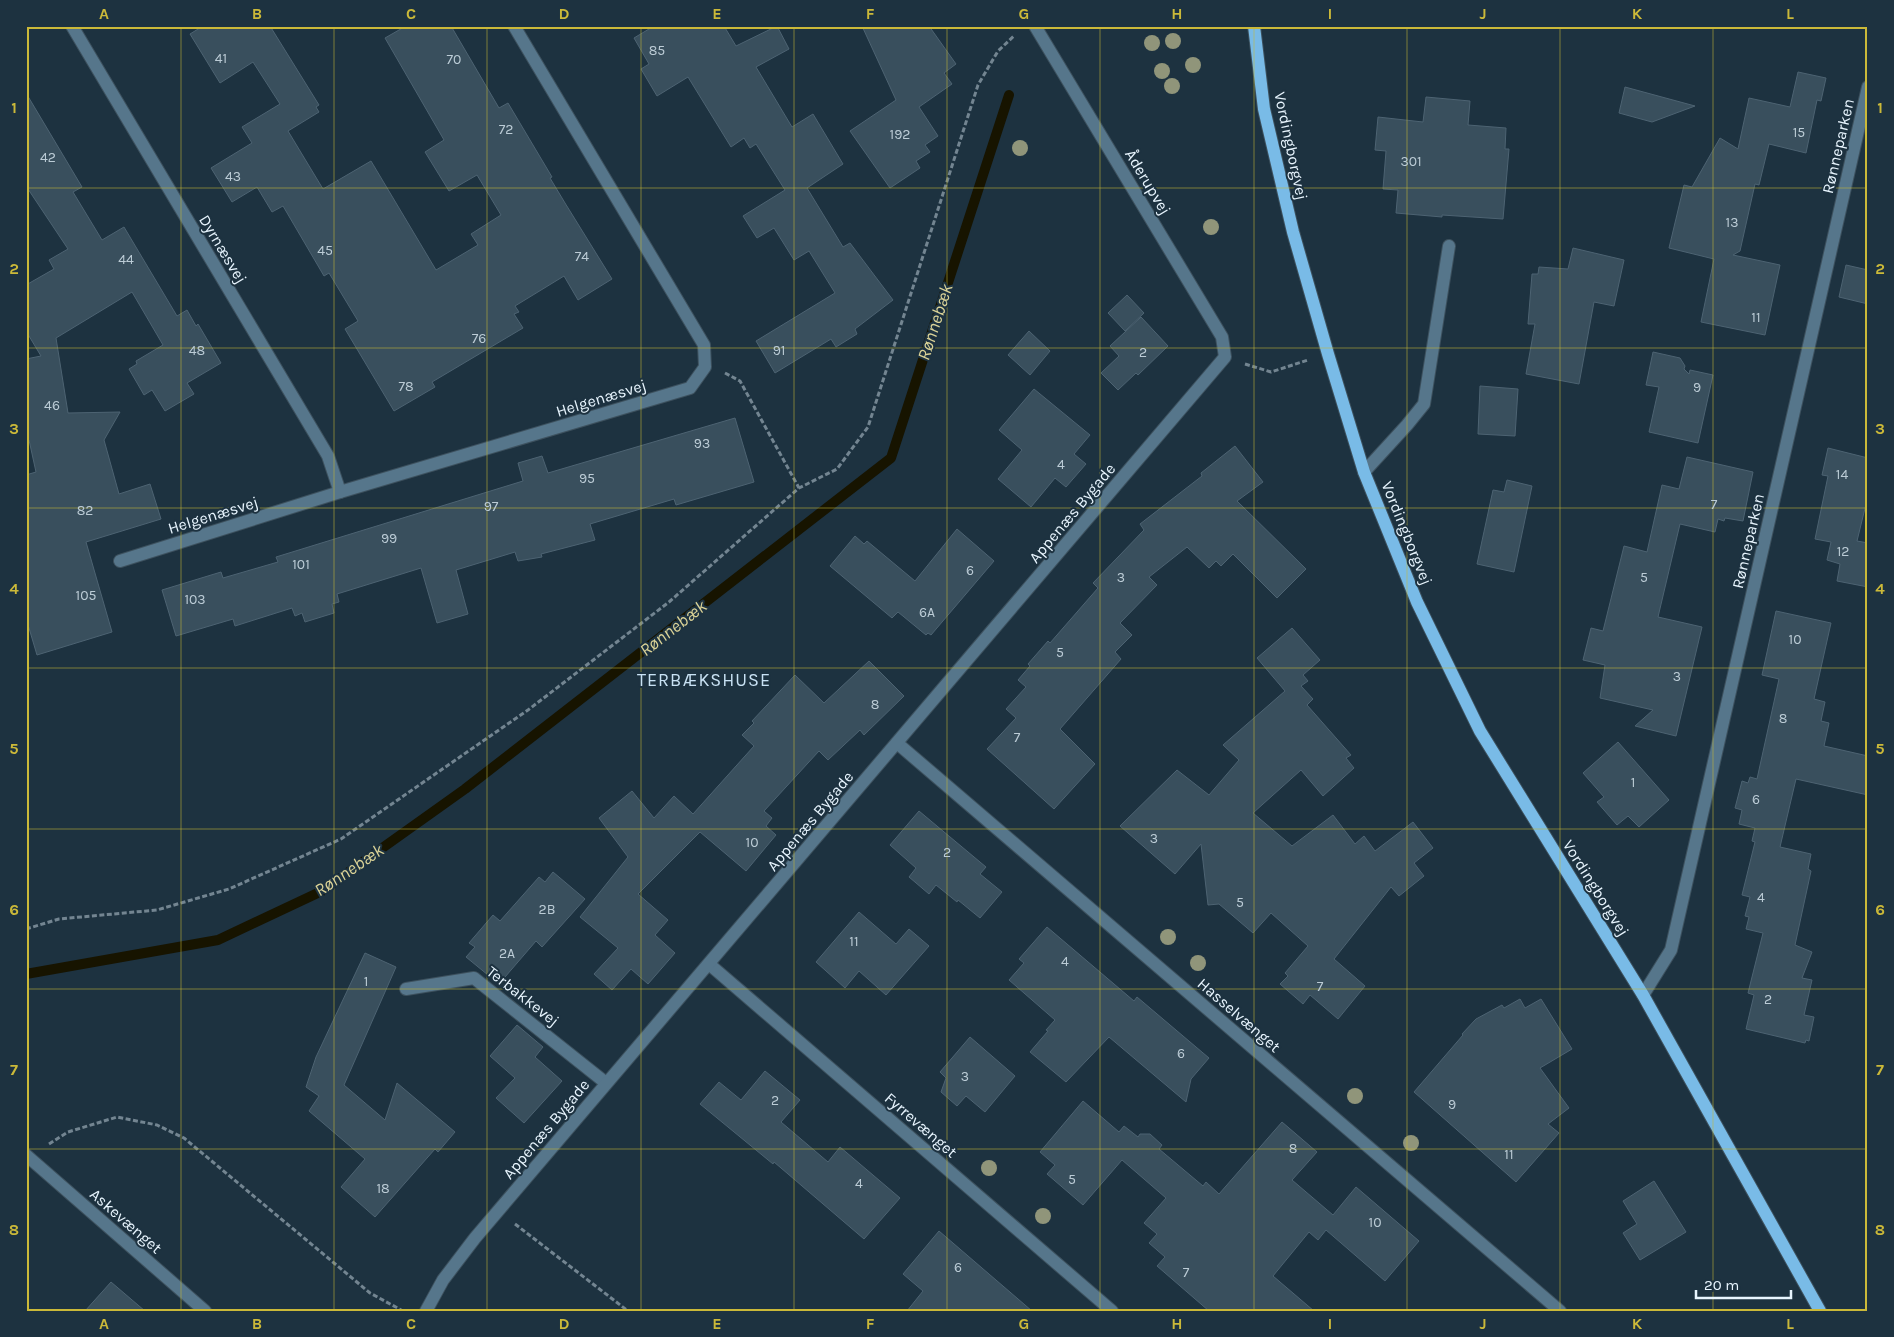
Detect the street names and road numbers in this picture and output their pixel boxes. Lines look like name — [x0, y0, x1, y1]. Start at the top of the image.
street label: Vordingborgvej — [1270, 90, 1312, 202]
street label: Rønneparken — [1818, 97, 1858, 195]
street label: Åderupvej — [1121, 146, 1175, 218]
street label: Dyrnæsvej — [195, 211, 251, 287]
street label: Helgenæsvej — [554, 375, 648, 421]
street label: Appenæs Bygade — [1025, 459, 1119, 567]
street label: Vordingborgvej — [1378, 478, 1436, 588]
street label: Helgenæsvej — [166, 492, 260, 538]
street label: Rønneparken — [1728, 492, 1768, 590]
street label: Appenæs Bygade — [763, 767, 857, 875]
street label: Vordingborgvej — [1559, 836, 1633, 940]
street label: Terbakkevej — [483, 962, 563, 1030]
street label: Hasselvænget — [1194, 974, 1284, 1056]
street label: Appenæs Bygade — [499, 1075, 593, 1183]
street label: Fyrrevænget — [881, 1088, 961, 1162]
street label: Askevænget — [86, 1185, 166, 1257]

